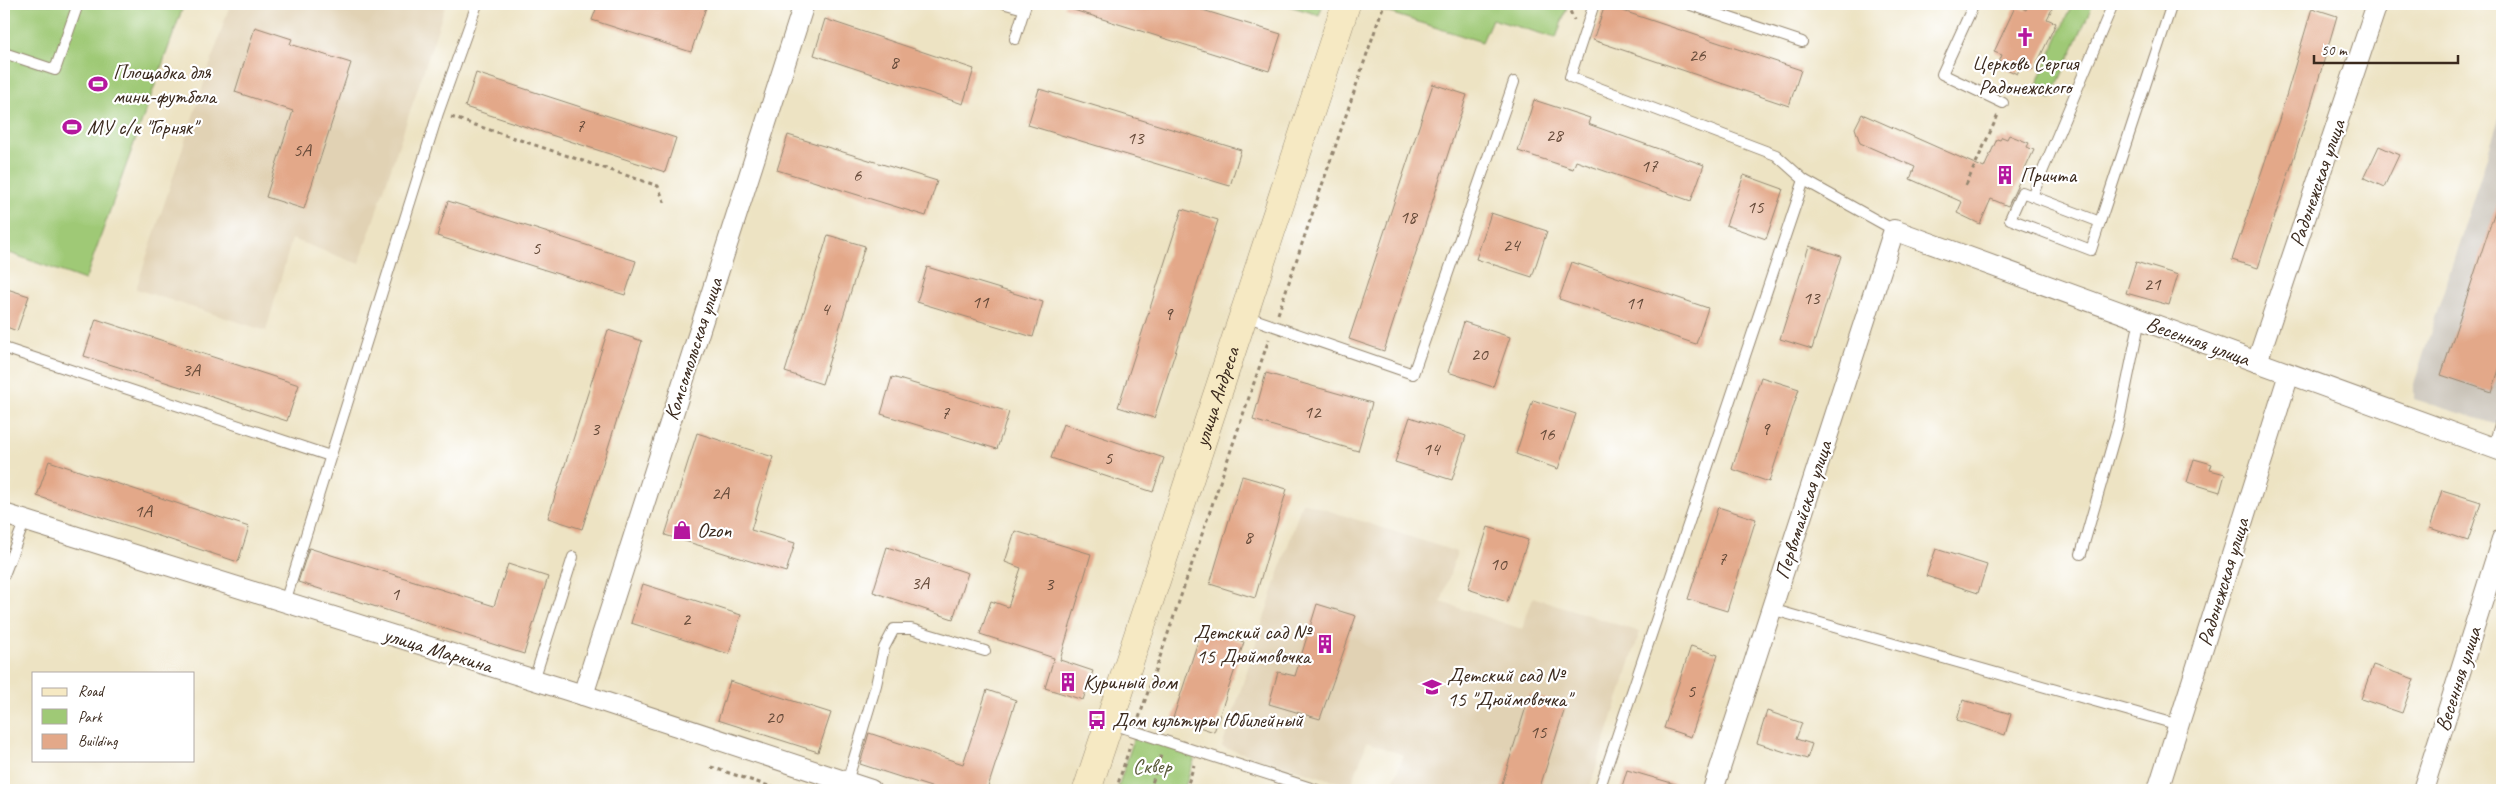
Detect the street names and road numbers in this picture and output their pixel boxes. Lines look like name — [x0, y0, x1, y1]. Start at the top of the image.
street label: Радонежская улица — [2283, 115, 2351, 250]
street label: Комсомольская улица — [658, 273, 729, 423]
street label: Весенняя улица — [2143, 310, 2255, 372]
street label: улица Андреса — [1187, 342, 1246, 452]
street label: Первомайская улица — [1768, 436, 1838, 582]
street label: Радонежская улица — [2191, 513, 2255, 649]
street label: улица Маркина — [379, 621, 498, 679]
street label: Весенняя улица — [2429, 622, 2488, 734]

